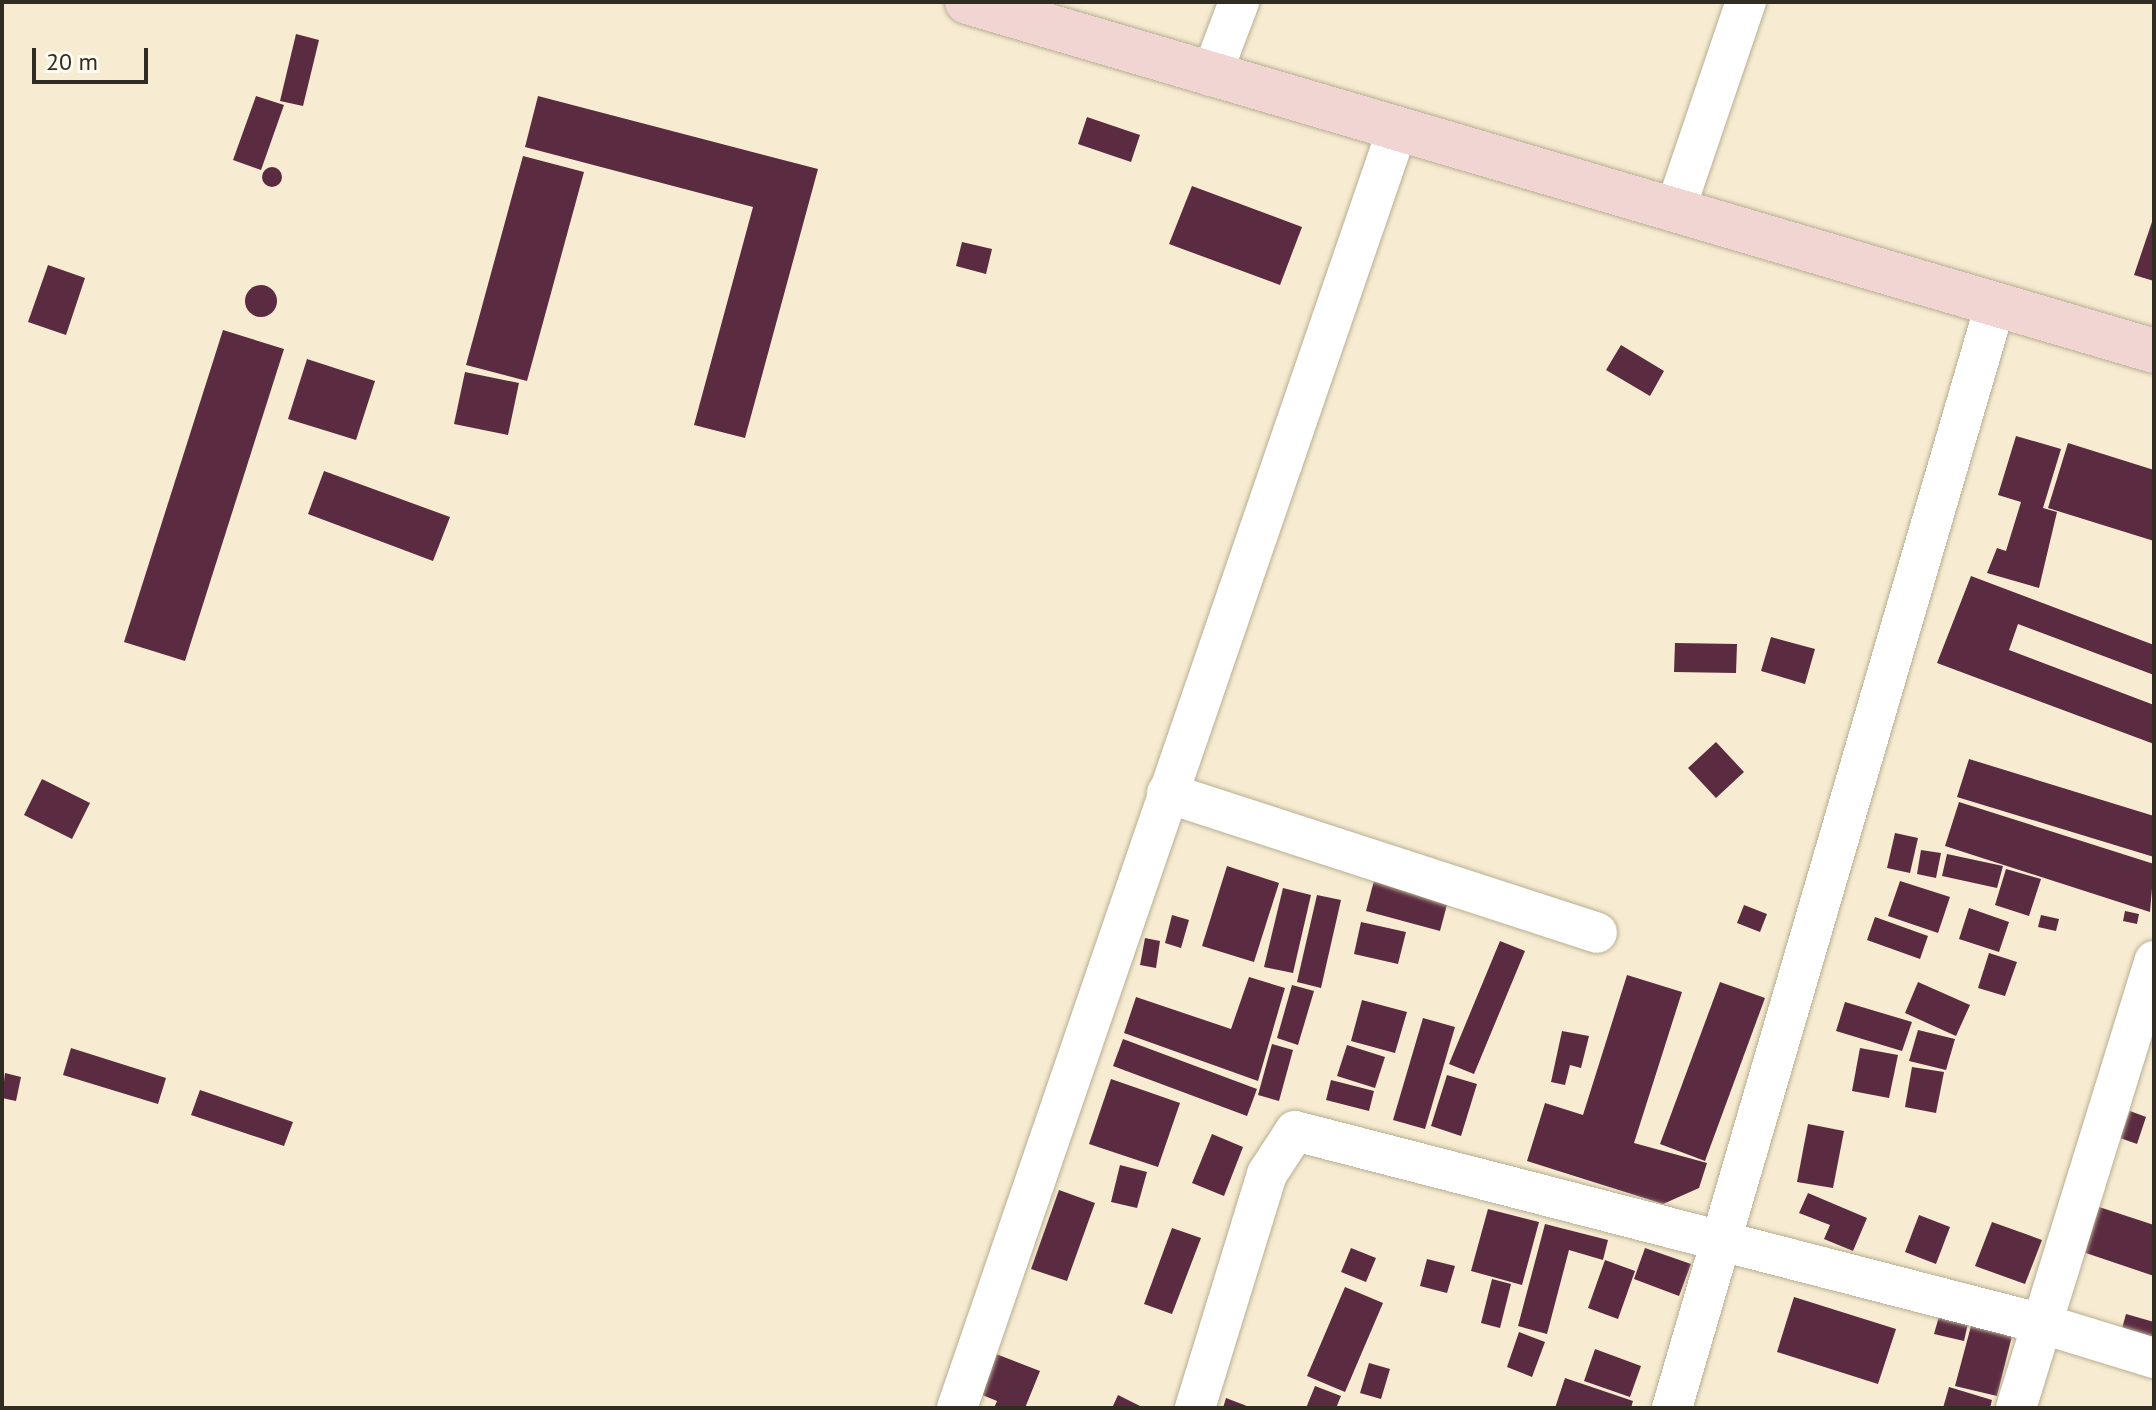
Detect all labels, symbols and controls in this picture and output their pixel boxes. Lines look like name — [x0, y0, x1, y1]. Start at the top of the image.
scale bar — [36, 32, 152, 82]
text: 20 m — [46, 46, 98, 77]

